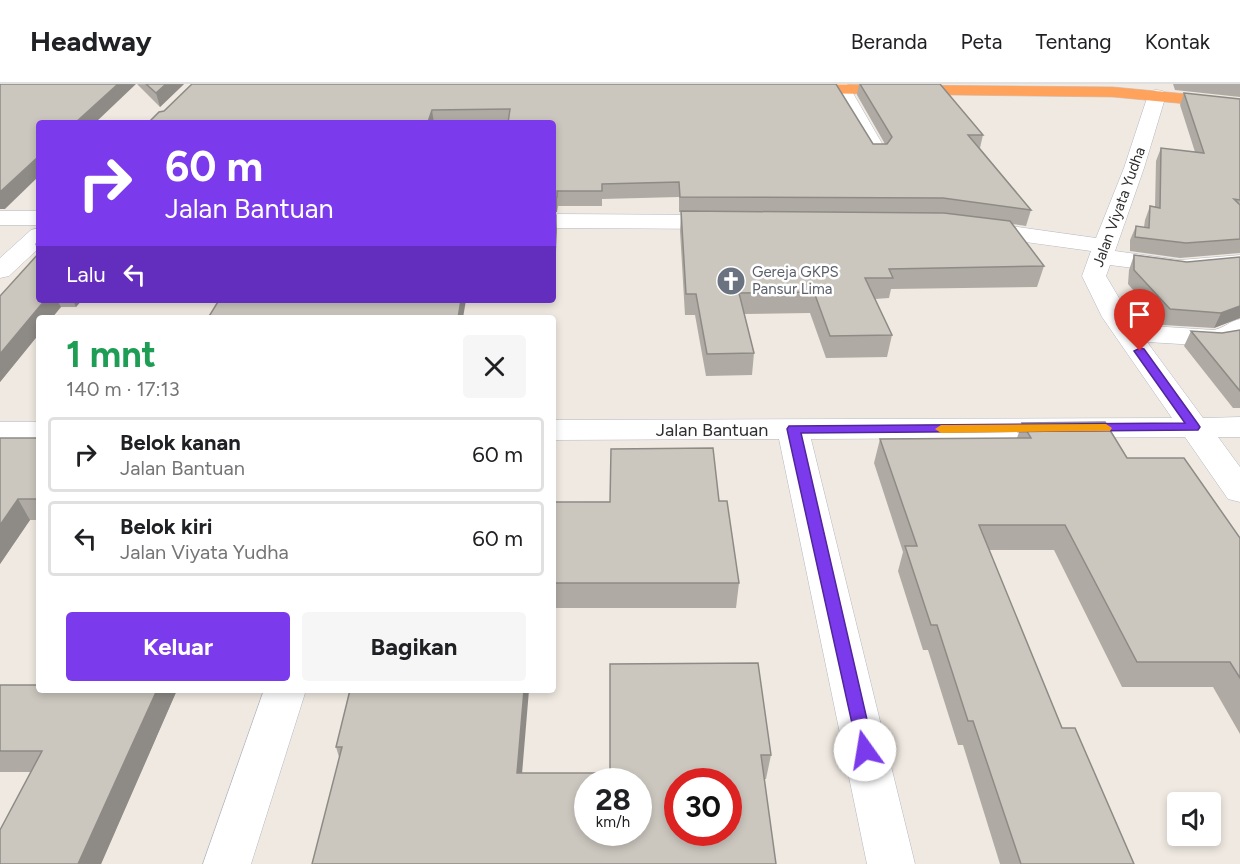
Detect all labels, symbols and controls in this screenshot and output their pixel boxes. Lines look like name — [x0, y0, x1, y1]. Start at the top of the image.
text: Headway — [30, 24, 152, 58]
text: Beranda — [851, 29, 928, 54]
text: Peta — [961, 29, 1003, 54]
text: Tentang — [1036, 29, 1112, 54]
text: Kontak — [1145, 29, 1210, 54]
text: 60 m — [165, 141, 263, 192]
icon: right — [66, 144, 144, 222]
street label: Jalan Viyata Yudha — [1089, 145, 1149, 269]
text: Jalan Bantuan — [165, 192, 334, 225]
icon: left — [118, 258, 151, 291]
text: Lalu — [66, 261, 106, 288]
place label: Gereja GKPS Pansur Lima — [752, 263, 839, 298]
church icon: Gereja GKPS Pansur Lima — [715, 265, 747, 297]
pin — [1114, 289, 1165, 351]
icon: arrive — [1123, 298, 1156, 331]
text: 1 mnt — [66, 333, 156, 376]
button: close — [463, 335, 526, 398]
text: 140 m · 17:13 — [66, 377, 180, 401]
street label: Jalan Bantuan — [656, 419, 768, 441]
text: Belok kanan — [120, 429, 241, 456]
icon: right — [69, 438, 102, 471]
text: 60 m — [472, 441, 523, 468]
text: Jalan Bantuan — [120, 456, 245, 480]
text: Belok kiri — [120, 513, 213, 540]
icon: left — [69, 522, 102, 555]
text: 60 m — [472, 525, 523, 552]
text: Jalan Viyata Yudha — [120, 540, 289, 564]
button: Keluar — [66, 612, 290, 681]
button: Bagikan — [302, 612, 526, 681]
position arrow — [833, 718, 897, 782]
speed limit sign: 30 — [664, 768, 742, 846]
text: 28 — [595, 781, 631, 818]
map controls — [1167, 792, 1221, 846]
button: sound — [1167, 792, 1221, 846]
text: km/h — [596, 813, 630, 831]

